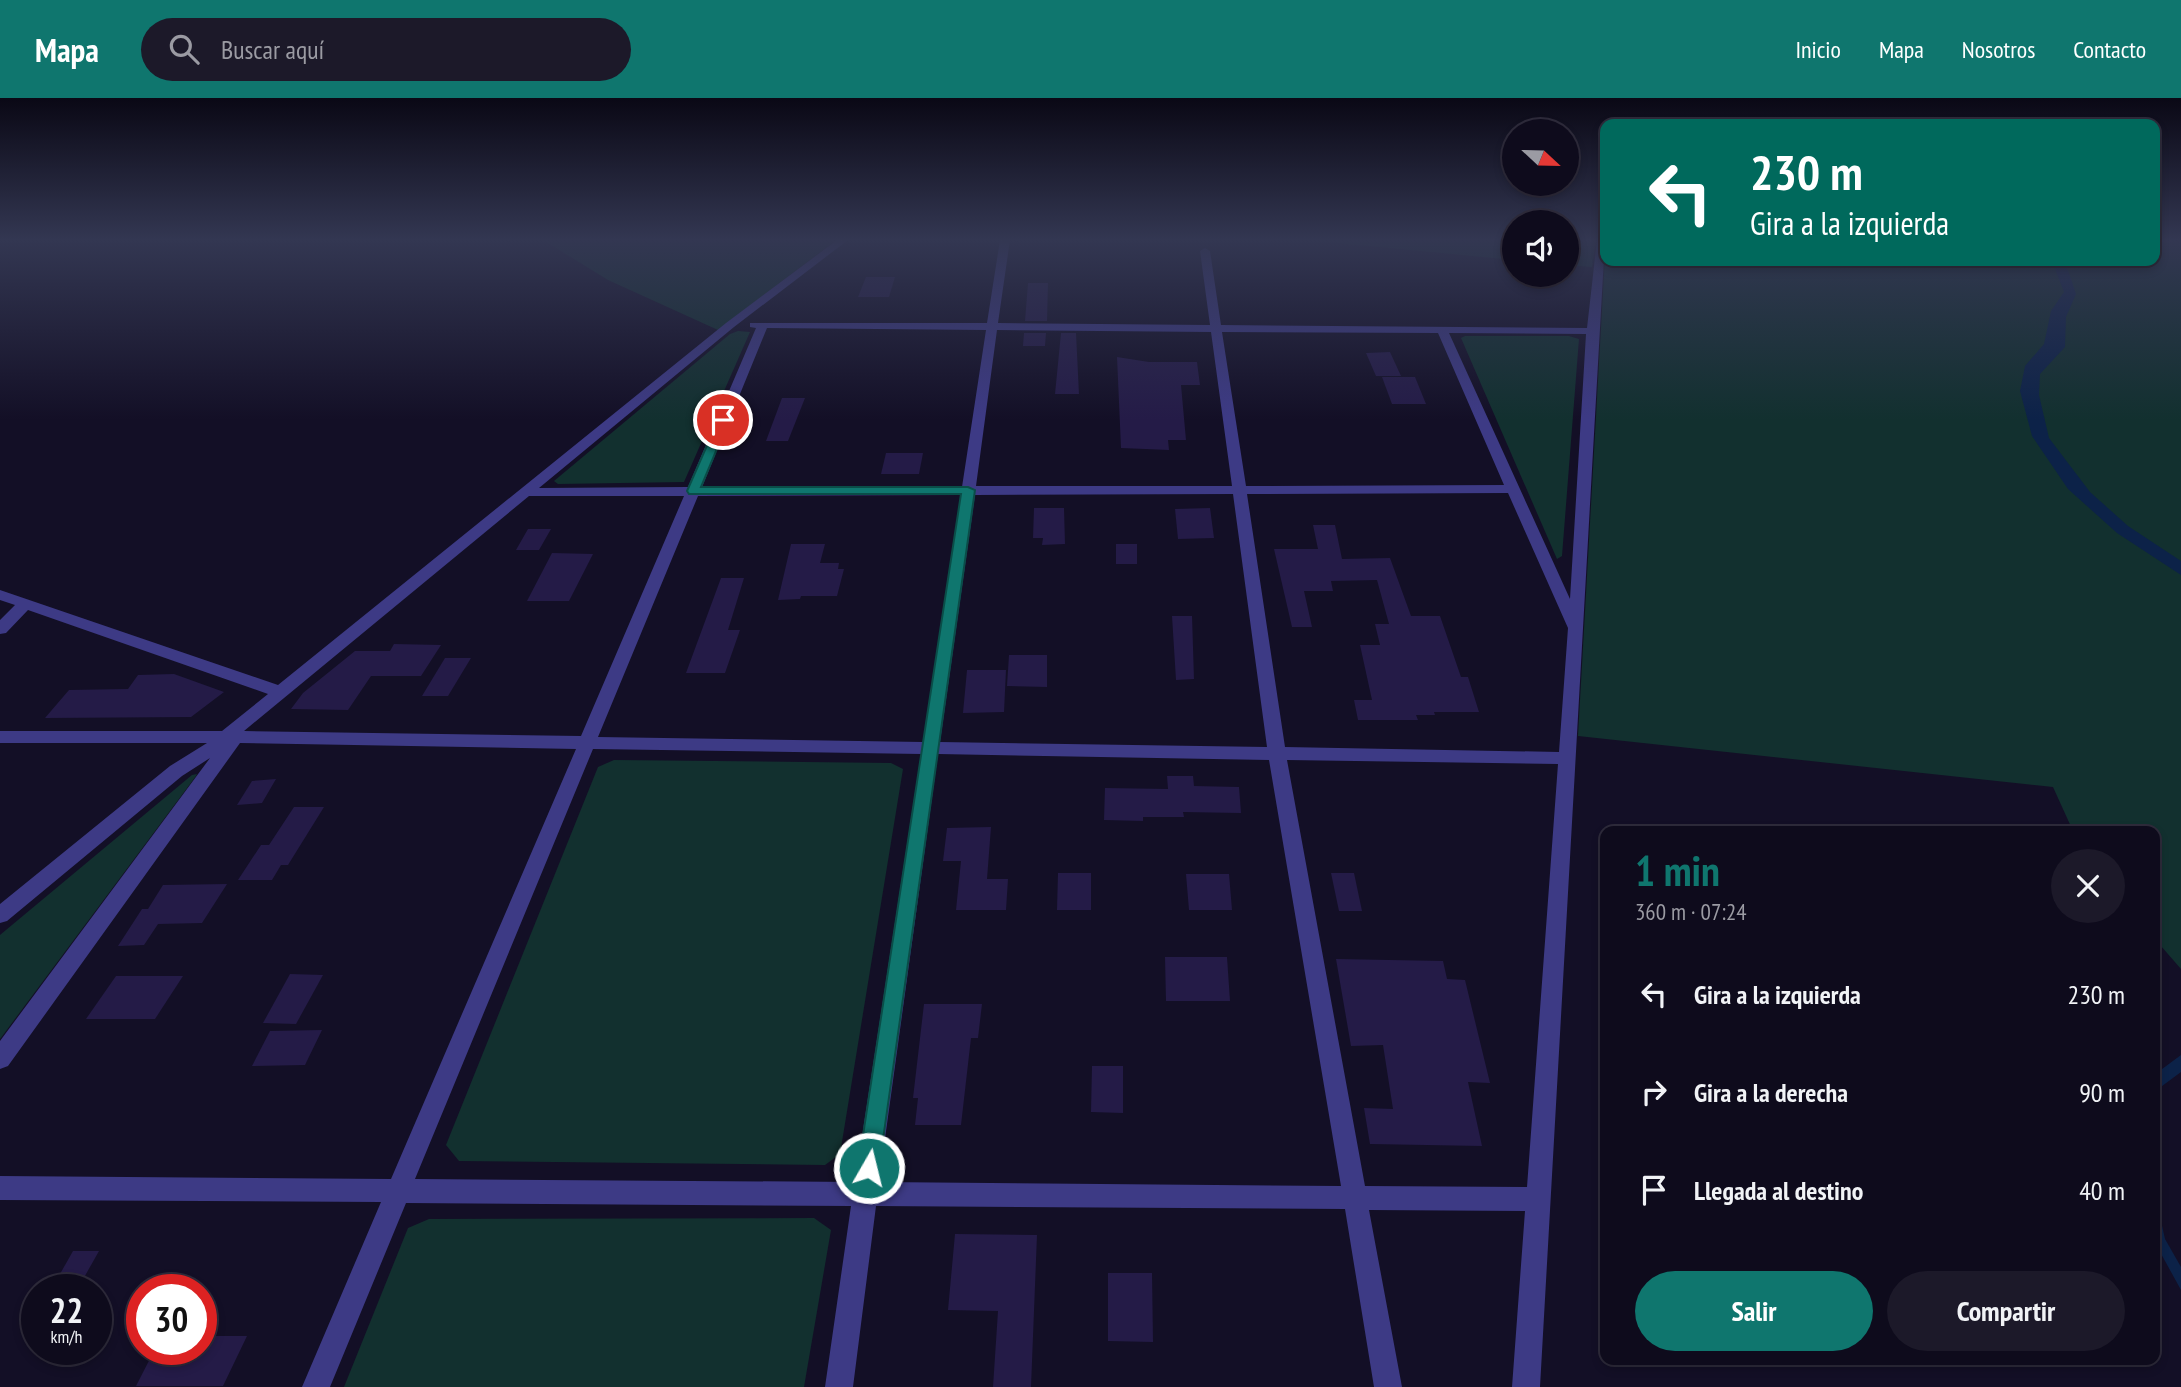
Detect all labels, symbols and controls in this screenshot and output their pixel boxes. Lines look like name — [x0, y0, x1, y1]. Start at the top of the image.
search box — [141, 18, 631, 81]
text: Mapa — [35, 28, 99, 71]
icon: search — [165, 30, 203, 68]
text: Buscar aquí — [221, 33, 324, 66]
text: Inicio — [1795, 34, 1841, 65]
text: Mapa — [1879, 34, 1924, 65]
text: Nosotros — [1962, 34, 2035, 65]
text: Contacto — [2073, 34, 2146, 65]
north arrow — [1502, 119, 1578, 196]
map controls — [1502, 119, 1579, 287]
text: 230 m — [1750, 140, 1863, 204]
icon: left — [1635, 147, 1726, 238]
text: Gira a la izquierda — [1750, 202, 1949, 244]
button: sound — [1502, 210, 1579, 287]
pin — [693, 390, 753, 450]
icon: arrive — [704, 401, 742, 439]
text: 1 min — [1635, 843, 1720, 898]
button: close — [2051, 849, 2125, 923]
text: 360 m · 07:24 — [1635, 897, 1747, 926]
icon: left — [1635, 975, 1673, 1013]
text: Gira a la izquierda — [1694, 978, 1861, 1011]
text: 230 m — [2067, 978, 2125, 1011]
icon: right — [1635, 1073, 1673, 1111]
text: Gira a la derecha — [1694, 1076, 1848, 1109]
text: 90 m — [2079, 1076, 2125, 1109]
position arrow — [832, 1131, 906, 1205]
icon: arrive — [1635, 1171, 1673, 1209]
text: Llegada al destino — [1694, 1174, 1863, 1207]
text: 40 m — [2079, 1174, 2125, 1207]
button: Salir — [1635, 1271, 1873, 1351]
button: Compartir — [1887, 1271, 2125, 1351]
speed limit sign: 30 — [126, 1274, 217, 1365]
text: 22 — [50, 1287, 83, 1333]
text: km/h — [51, 1325, 82, 1348]

